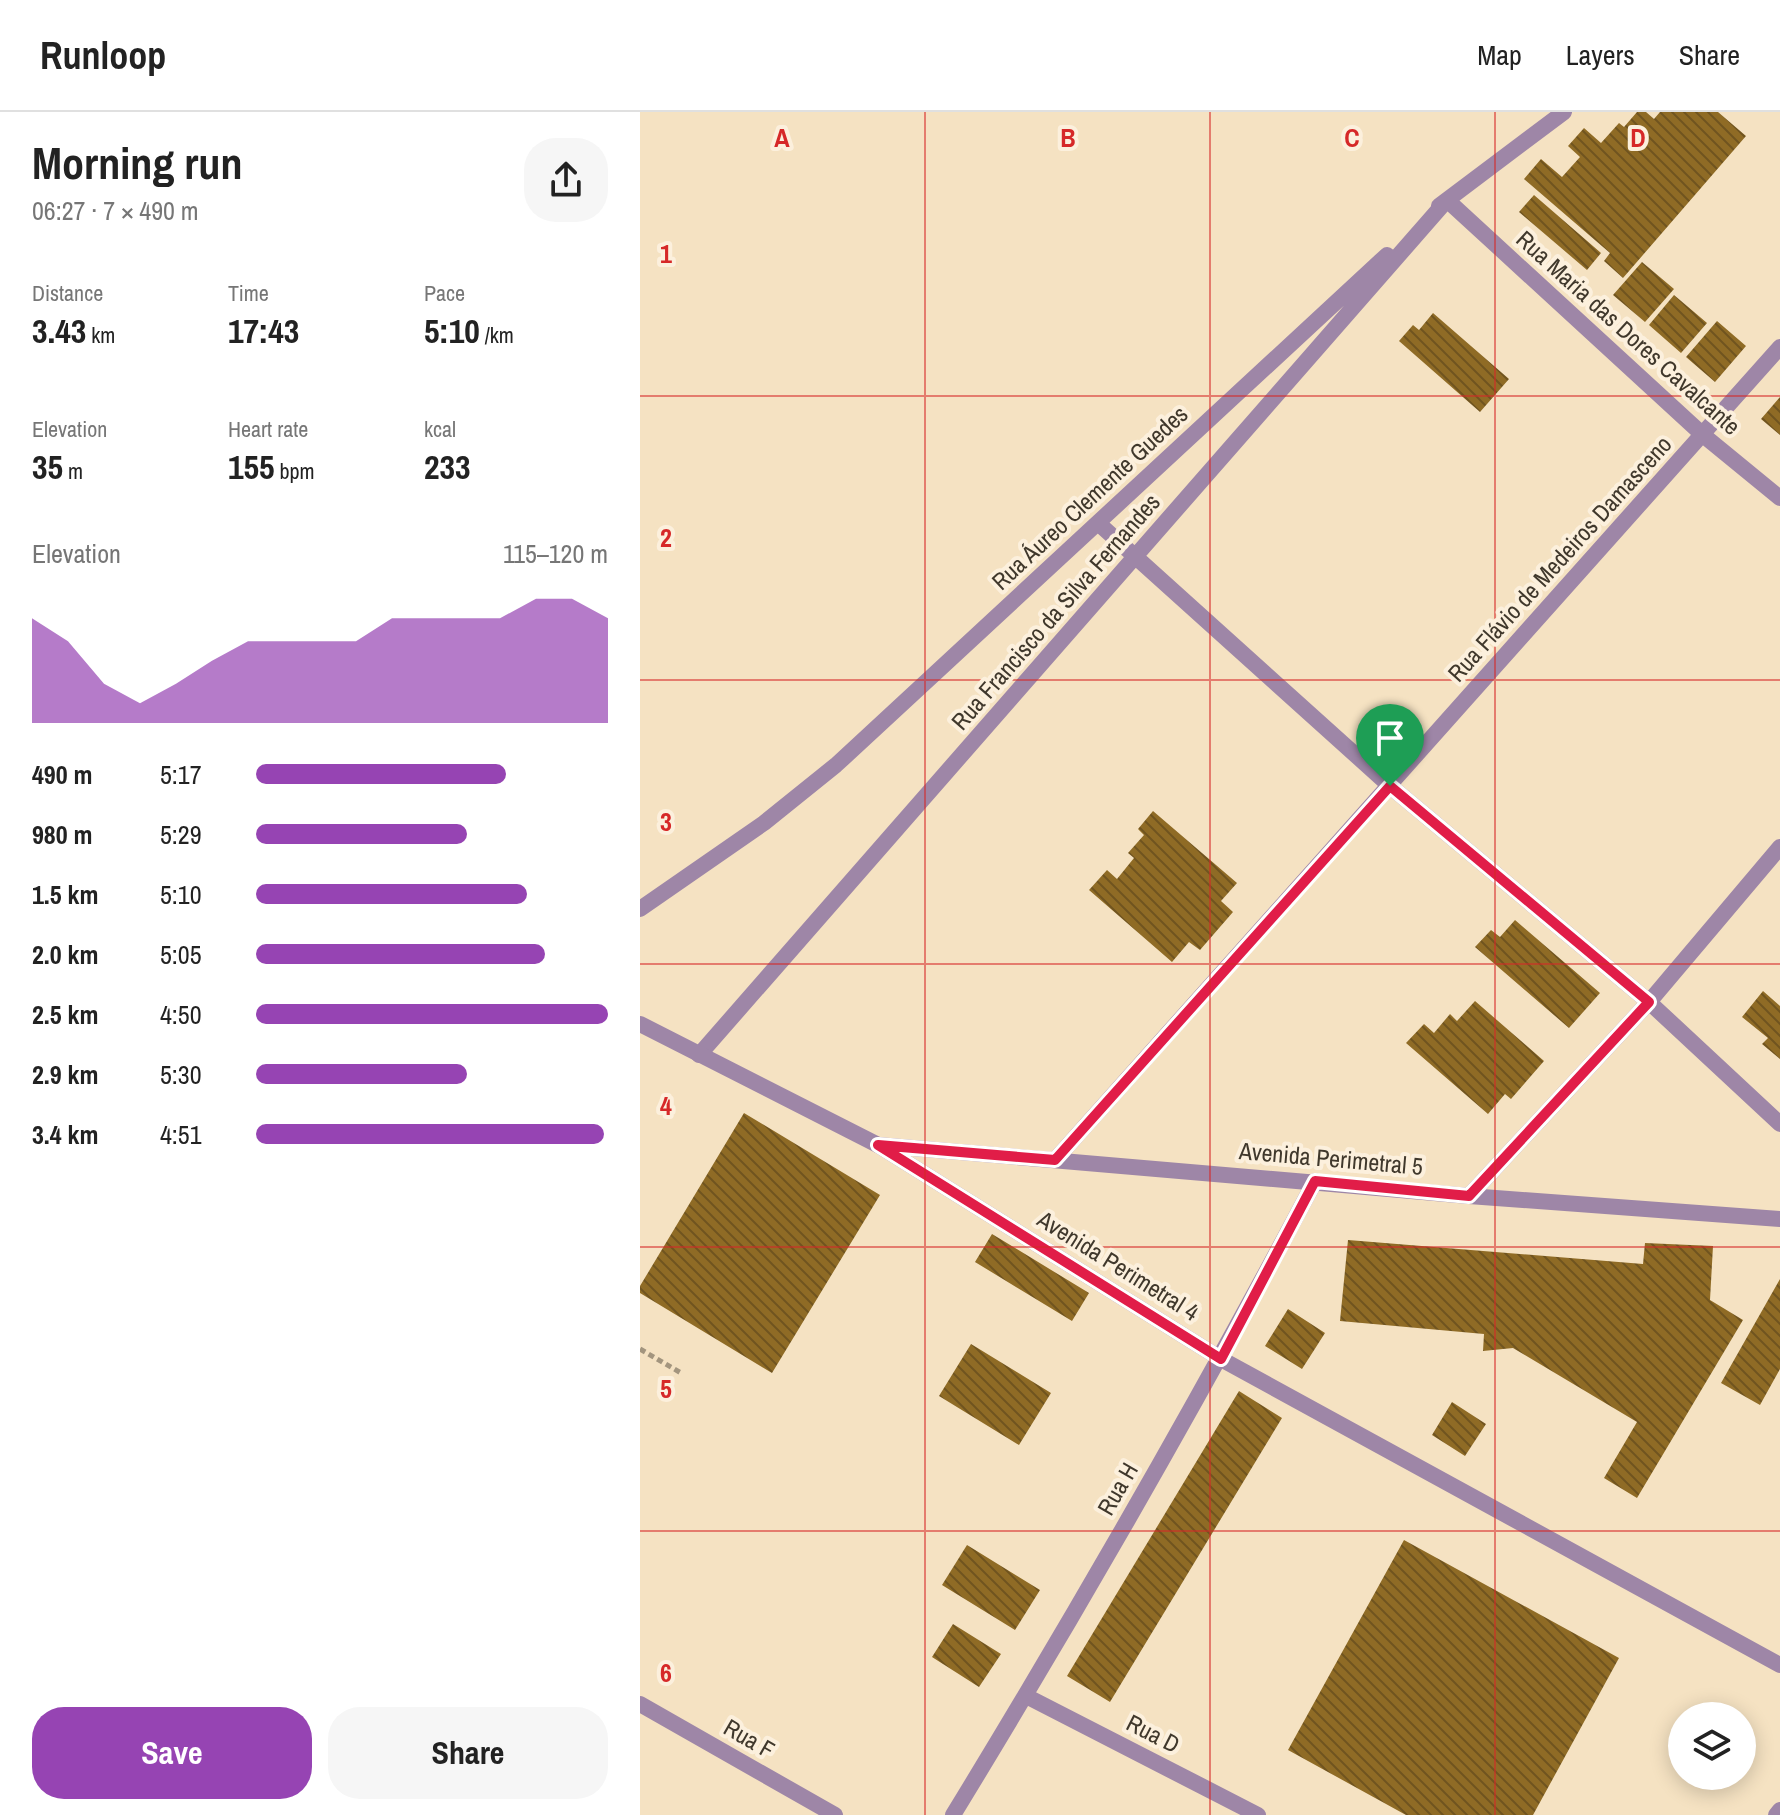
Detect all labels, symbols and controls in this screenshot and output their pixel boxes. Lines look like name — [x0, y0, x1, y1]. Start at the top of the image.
text: Runloop — [40, 30, 166, 81]
text: Map — [1477, 36, 1522, 74]
text: Layers — [1566, 36, 1635, 74]
text: Share — [1679, 36, 1740, 74]
text: A — [774, 120, 790, 155]
text: B — [1060, 120, 1076, 155]
text: C — [1344, 120, 1360, 155]
text: D — [1630, 120, 1646, 155]
text: Morning run — [32, 133, 242, 193]
button: share — [524, 138, 608, 222]
text: 06:27 · 7 × 490 m — [32, 193, 199, 228]
street label: Rua Maria das Dores Cavalcante — [1510, 223, 1747, 441]
text: 1 — [660, 236, 672, 271]
text: Distance — [32, 278, 103, 308]
text: Time — [228, 278, 269, 308]
text: Pace — [424, 278, 465, 308]
text: 3.43 — [32, 308, 86, 354]
text: 17:43 — [228, 308, 299, 354]
text: 5:10 — [424, 308, 480, 354]
text: km — [86, 320, 115, 350]
text: /km — [480, 320, 514, 350]
street label: Rua Áureo Clemente Guedes — [984, 398, 1194, 597]
text: Elevation — [32, 414, 107, 444]
text: Heart rate — [228, 414, 308, 444]
text: kcal — [424, 414, 456, 444]
street label: Rua Flávio de Medeiros Damasceno — [1440, 429, 1678, 688]
text: 35 — [32, 444, 63, 490]
text: 155 — [228, 444, 275, 490]
text: 233 — [424, 444, 471, 490]
text: m — [63, 456, 83, 486]
text: bpm — [275, 456, 315, 486]
street label: Rua Francisco da Silva Fernandes — [944, 486, 1167, 736]
text: 2 — [660, 520, 672, 555]
text: Elevation — [32, 536, 121, 571]
text: 115–120 m — [503, 536, 608, 571]
pin — [1356, 704, 1424, 786]
icon: arrive — [1368, 716, 1412, 760]
text: 490 m — [32, 757, 92, 792]
text: 5:17 — [160, 757, 202, 792]
text: 3 — [660, 804, 672, 839]
text: 980 m — [32, 817, 92, 852]
text: 5:29 — [160, 817, 202, 852]
text: 1.5 km — [32, 877, 98, 912]
text: 5:10 — [160, 877, 202, 912]
text: 2.0 km — [32, 937, 98, 972]
text: 5:05 — [160, 937, 202, 972]
text: 2.5 km — [32, 997, 98, 1032]
text: 4:50 — [160, 997, 202, 1032]
text: 2.9 km — [32, 1057, 98, 1092]
text: 5:30 — [160, 1057, 202, 1092]
text: 4 — [660, 1088, 672, 1123]
text: 3.4 km — [32, 1117, 98, 1152]
text: 4:51 — [160, 1117, 202, 1152]
street label: Avenida Perimetral 5 — [1237, 1134, 1424, 1182]
street label: Avenida Perimetral 4 — [1031, 1202, 1205, 1328]
text: 5 — [660, 1371, 672, 1406]
street label: Rua H — [1089, 1456, 1145, 1521]
text: 6 — [660, 1655, 672, 1690]
map controls — [1668, 1702, 1756, 1790]
button: layers — [1668, 1702, 1756, 1790]
street label: Rua D — [1121, 1706, 1186, 1760]
button: Save — [32, 1707, 312, 1799]
button: Share — [328, 1707, 608, 1799]
street label: Rua F — [718, 1711, 781, 1765]

